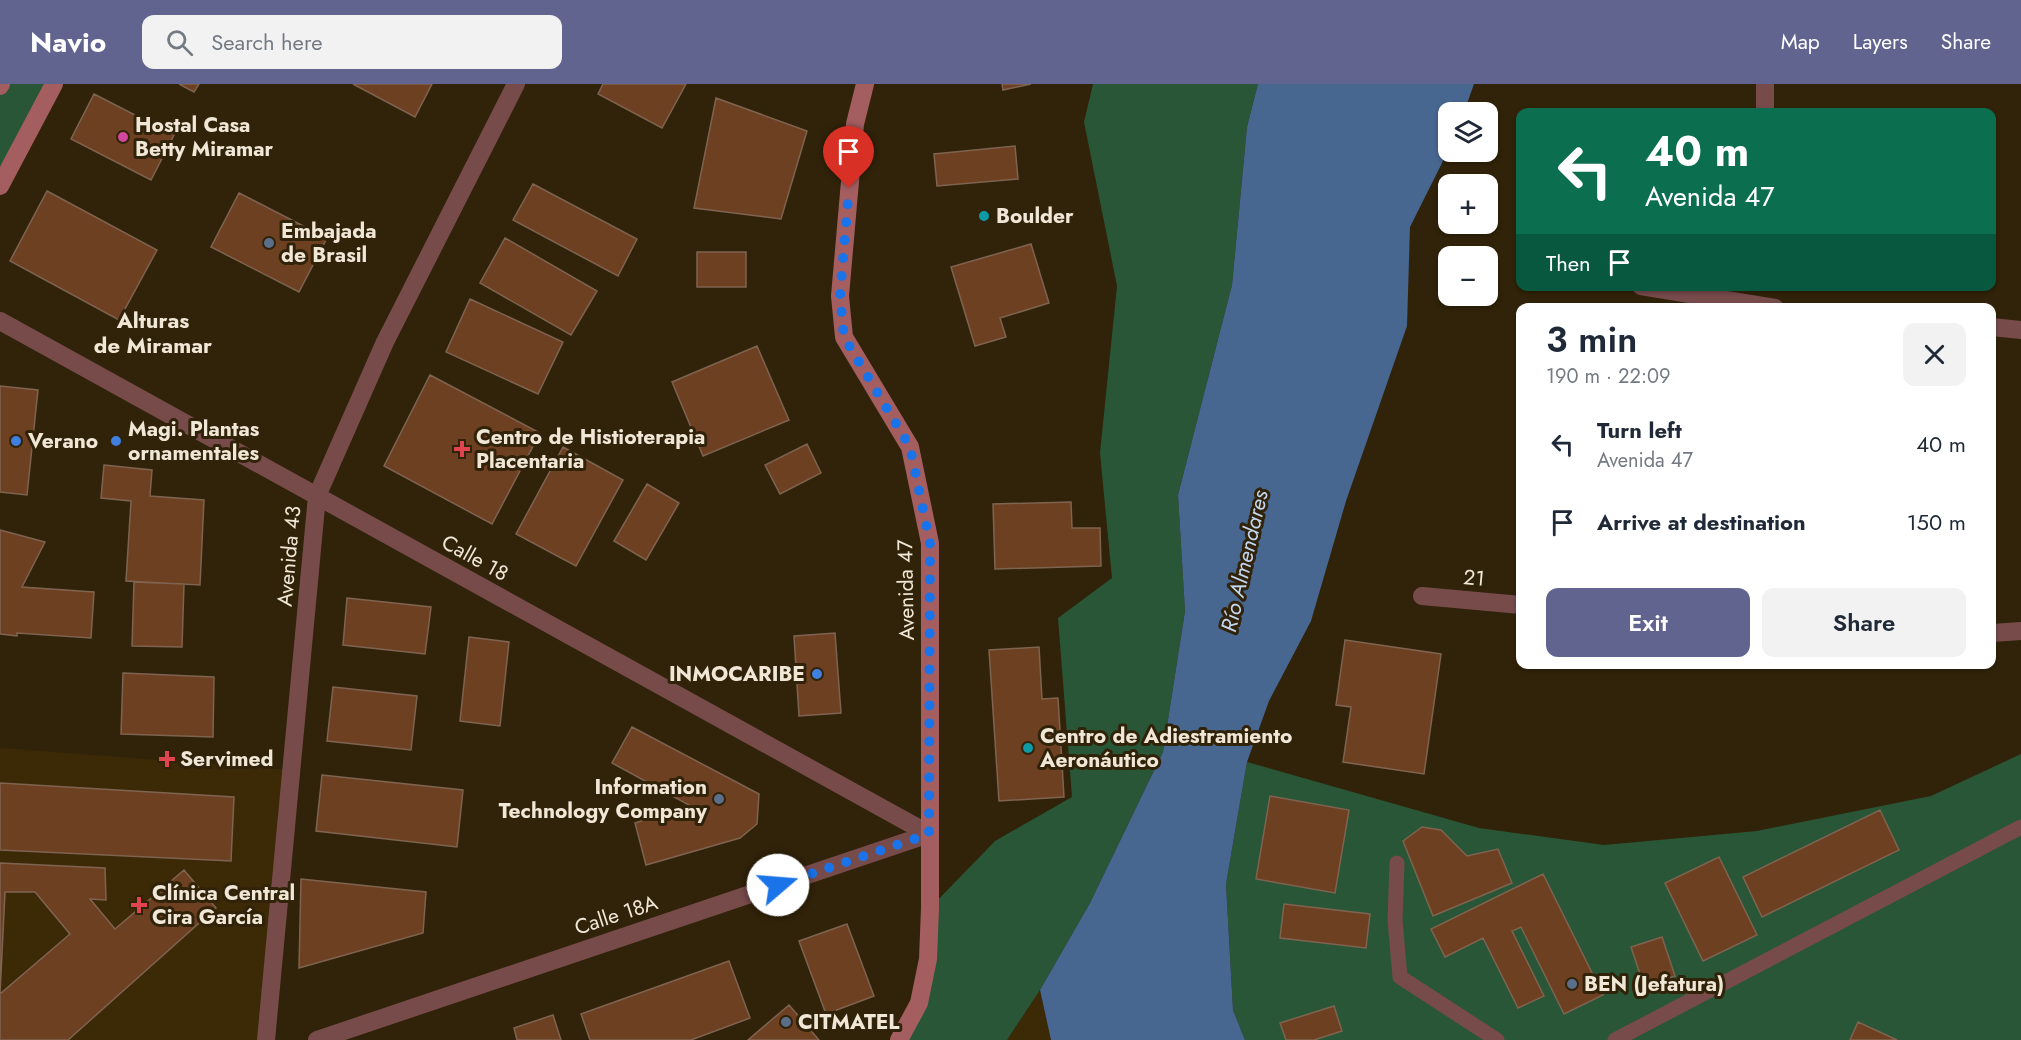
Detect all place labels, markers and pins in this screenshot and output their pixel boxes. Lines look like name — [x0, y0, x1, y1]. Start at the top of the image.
place label: Hostal Casa Betty Miramar — [135, 110, 274, 164]
pin — [823, 126, 874, 188]
marker: Hostal Casa Betty Miramar — [116, 130, 130, 144]
place label: Boulder — [996, 201, 1074, 231]
marker: Boulder — [977, 209, 991, 223]
place label: Embajada de Brasil — [281, 216, 376, 270]
marker: Embajada de Brasil — [262, 236, 276, 250]
place label: Magi. Plantas ornamentales — [128, 414, 260, 468]
place label: Centro de Histioterapia Placentaria — [476, 422, 705, 476]
place label: Verano — [27, 426, 98, 456]
marker: Verano — [9, 434, 23, 448]
marker: Magi. Plantas ornamentales — [109, 434, 123, 448]
marker: Centro de Histioterapia Placentaria — [453, 440, 471, 458]
place label: INMOCARIBE — [669, 659, 805, 689]
marker: INMOCARIBE — [810, 667, 824, 681]
place label: Centro de Adiestramiento Aeronáutico — [1039, 721, 1292, 775]
marker: Centro de Adiestramiento Aeronáutico — [1021, 741, 1035, 755]
place label: Servimed — [180, 744, 274, 774]
marker: Servimed — [158, 750, 176, 768]
place label: Information Technology Company — [499, 772, 708, 826]
marker: Information Technology Company — [712, 792, 726, 806]
place label: Clínica Central Cira García — [152, 878, 295, 932]
marker: Clínica Central Cira García — [130, 896, 148, 914]
place label: BEN (Jefatura) — [1584, 969, 1724, 999]
marker: BEN (Jefatura) — [1565, 977, 1579, 991]
place label: CITMATEL — [798, 1007, 899, 1037]
marker: CITMATEL — [779, 1015, 793, 1029]

